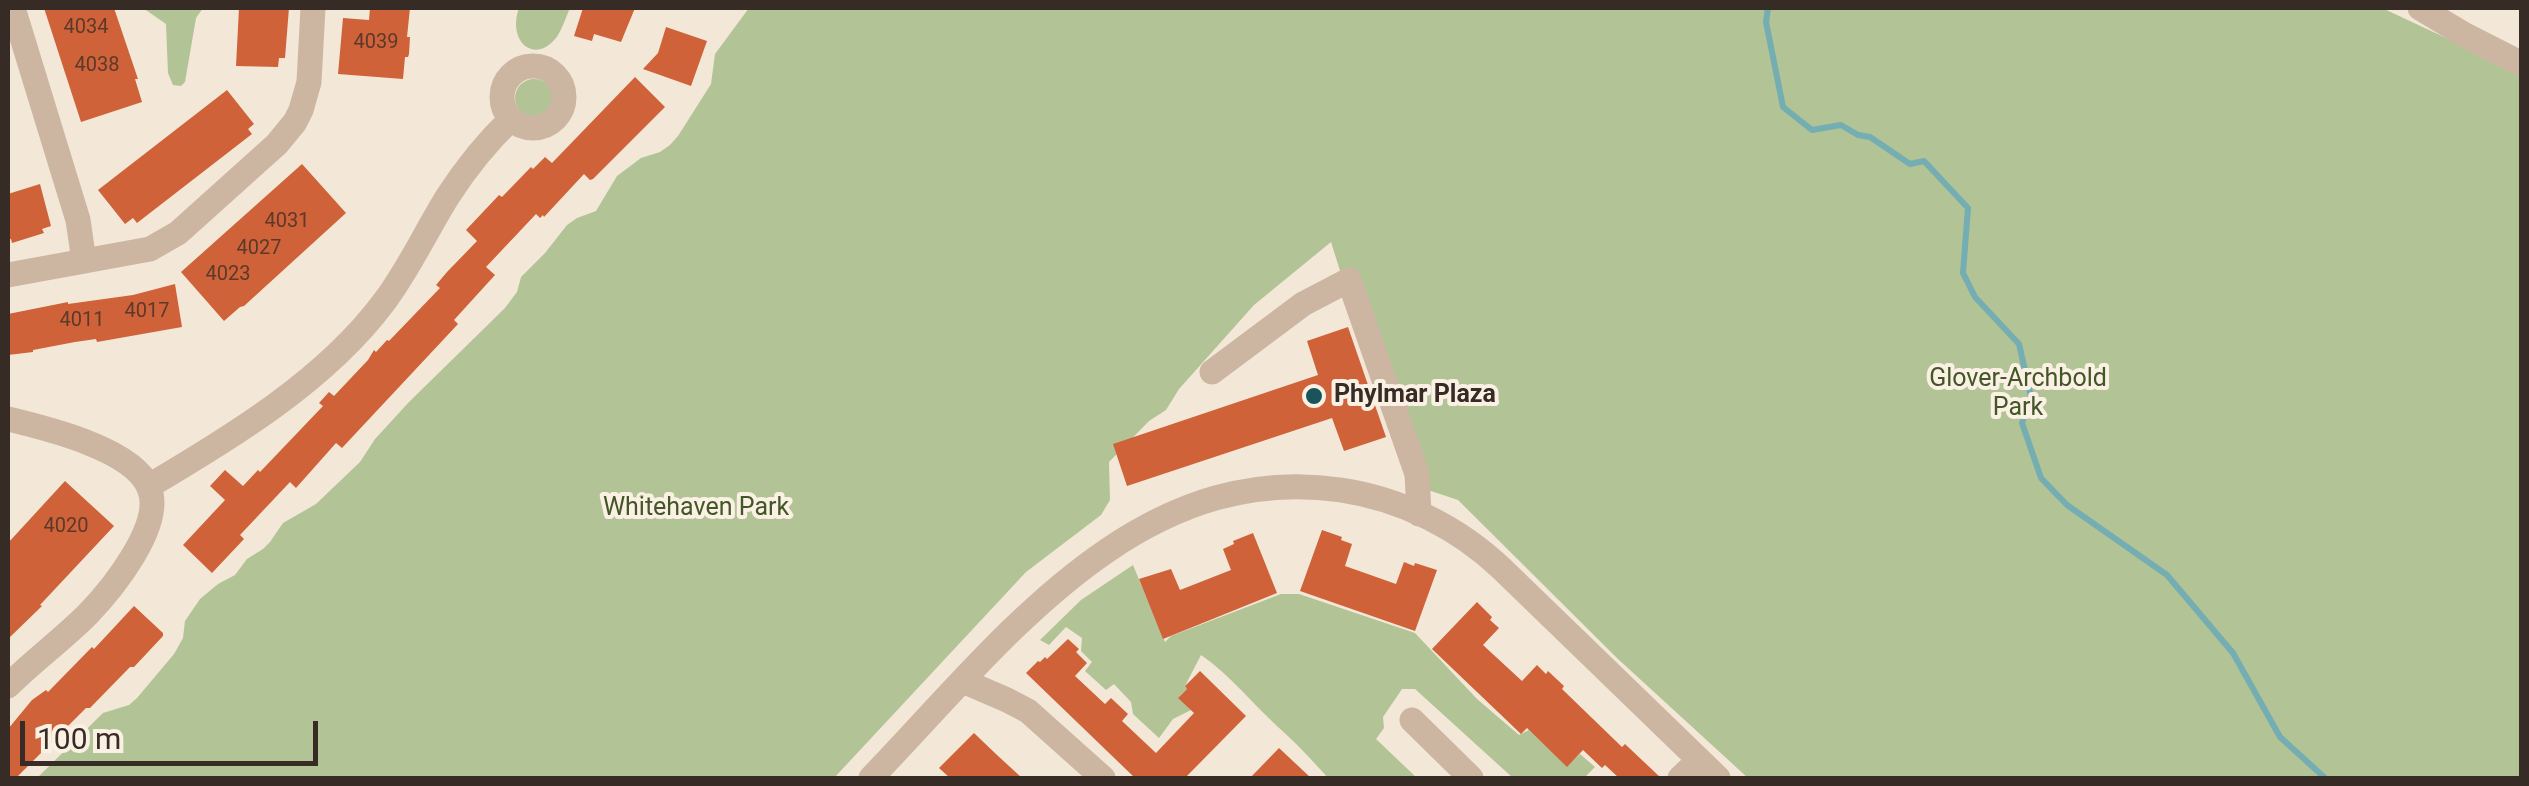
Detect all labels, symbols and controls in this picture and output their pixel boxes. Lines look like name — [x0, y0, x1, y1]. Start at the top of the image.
house number: 4034 — [64, 16, 108, 40]
house number: 4039 — [354, 31, 398, 55]
house number: 4038 — [75, 54, 119, 78]
house number: 4031 — [265, 210, 309, 234]
house number: 4027 — [237, 237, 281, 261]
house number: 4023 — [206, 263, 250, 287]
house number: 4017 — [125, 300, 169, 324]
house number: 4011 — [60, 309, 104, 333]
park label: Glover-Archbold Park — [1929, 365, 2107, 424]
place label: Phylmar Plaza — [1334, 381, 1496, 411]
marker: Phylmar Plaza — [1303, 385, 1325, 407]
park label: Whitehaven Park — [603, 494, 789, 524]
house number: 4020 — [44, 515, 88, 539]
scale bar — [25, 701, 322, 763]
text: 100 m — [37, 721, 121, 756]

